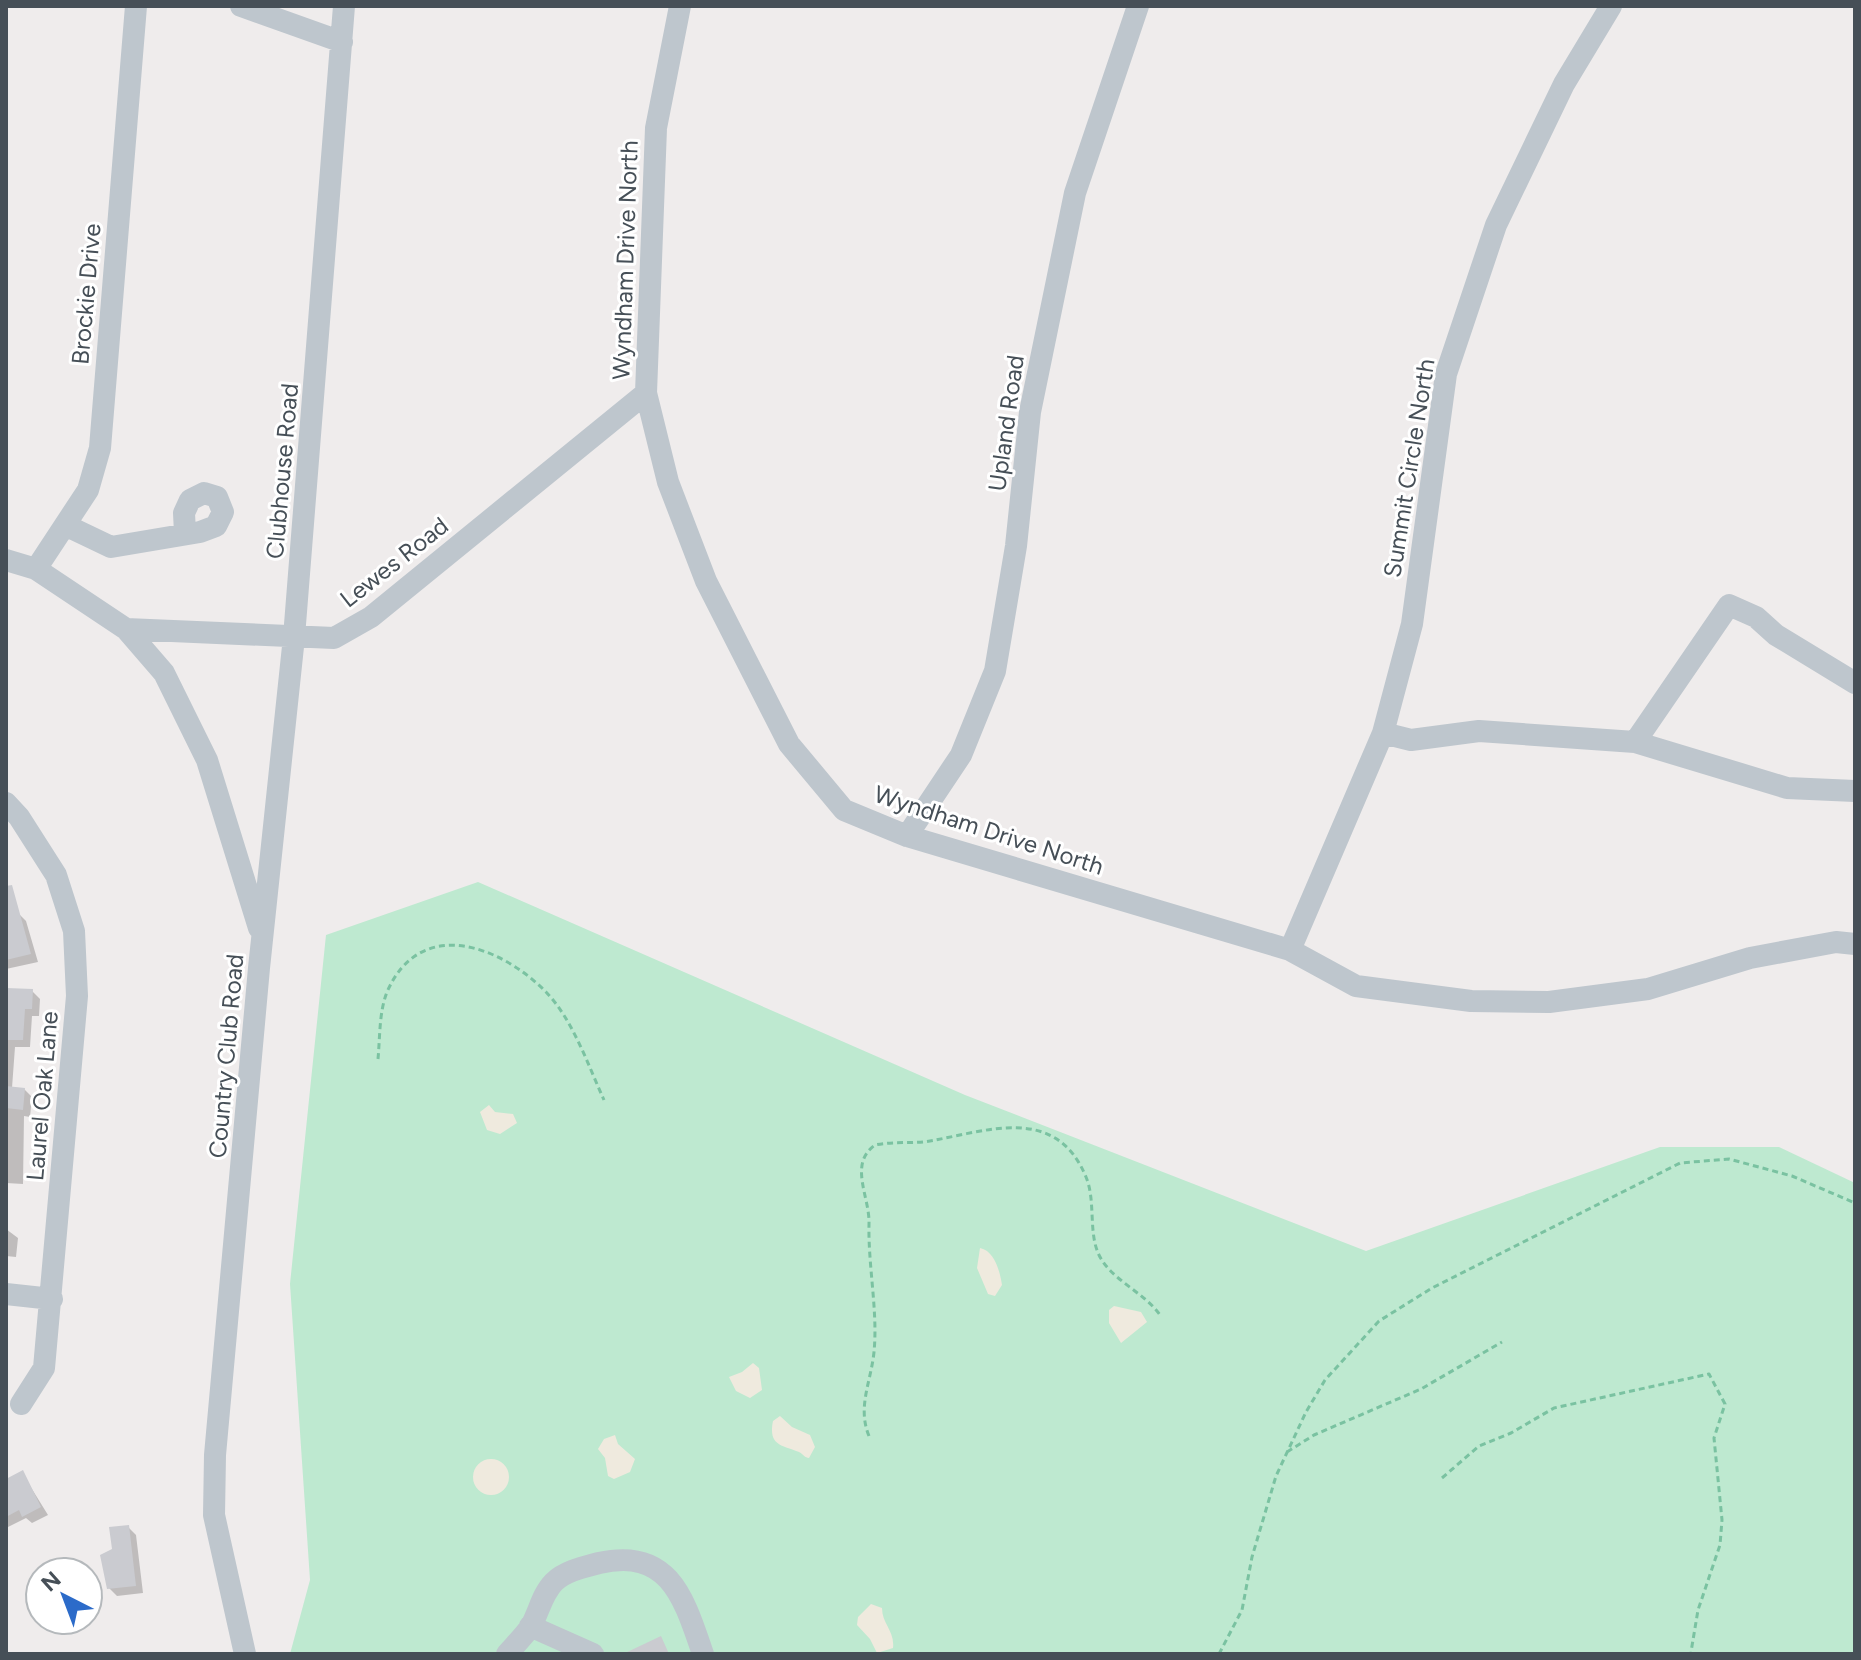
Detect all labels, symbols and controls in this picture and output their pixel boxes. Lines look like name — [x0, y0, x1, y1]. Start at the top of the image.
street label: Wyndham Drive North — [606, 140, 644, 380]
street label: Brockie Drive — [65, 222, 107, 366]
street label: Upland Road — [982, 353, 1030, 493]
street label: Summit Circle North — [1377, 357, 1441, 579]
street label: Clubhouse Road — [260, 382, 304, 560]
street label: Lewes Road — [334, 511, 454, 613]
street label: Wyndham Drive North — [871, 779, 1107, 881]
street label: Country Club Road — [203, 953, 249, 1159]
street label: Laurel Oak Lane — [20, 1010, 64, 1182]
north arrow — [24, 1556, 104, 1636]
text: N — [36, 1566, 66, 1597]

